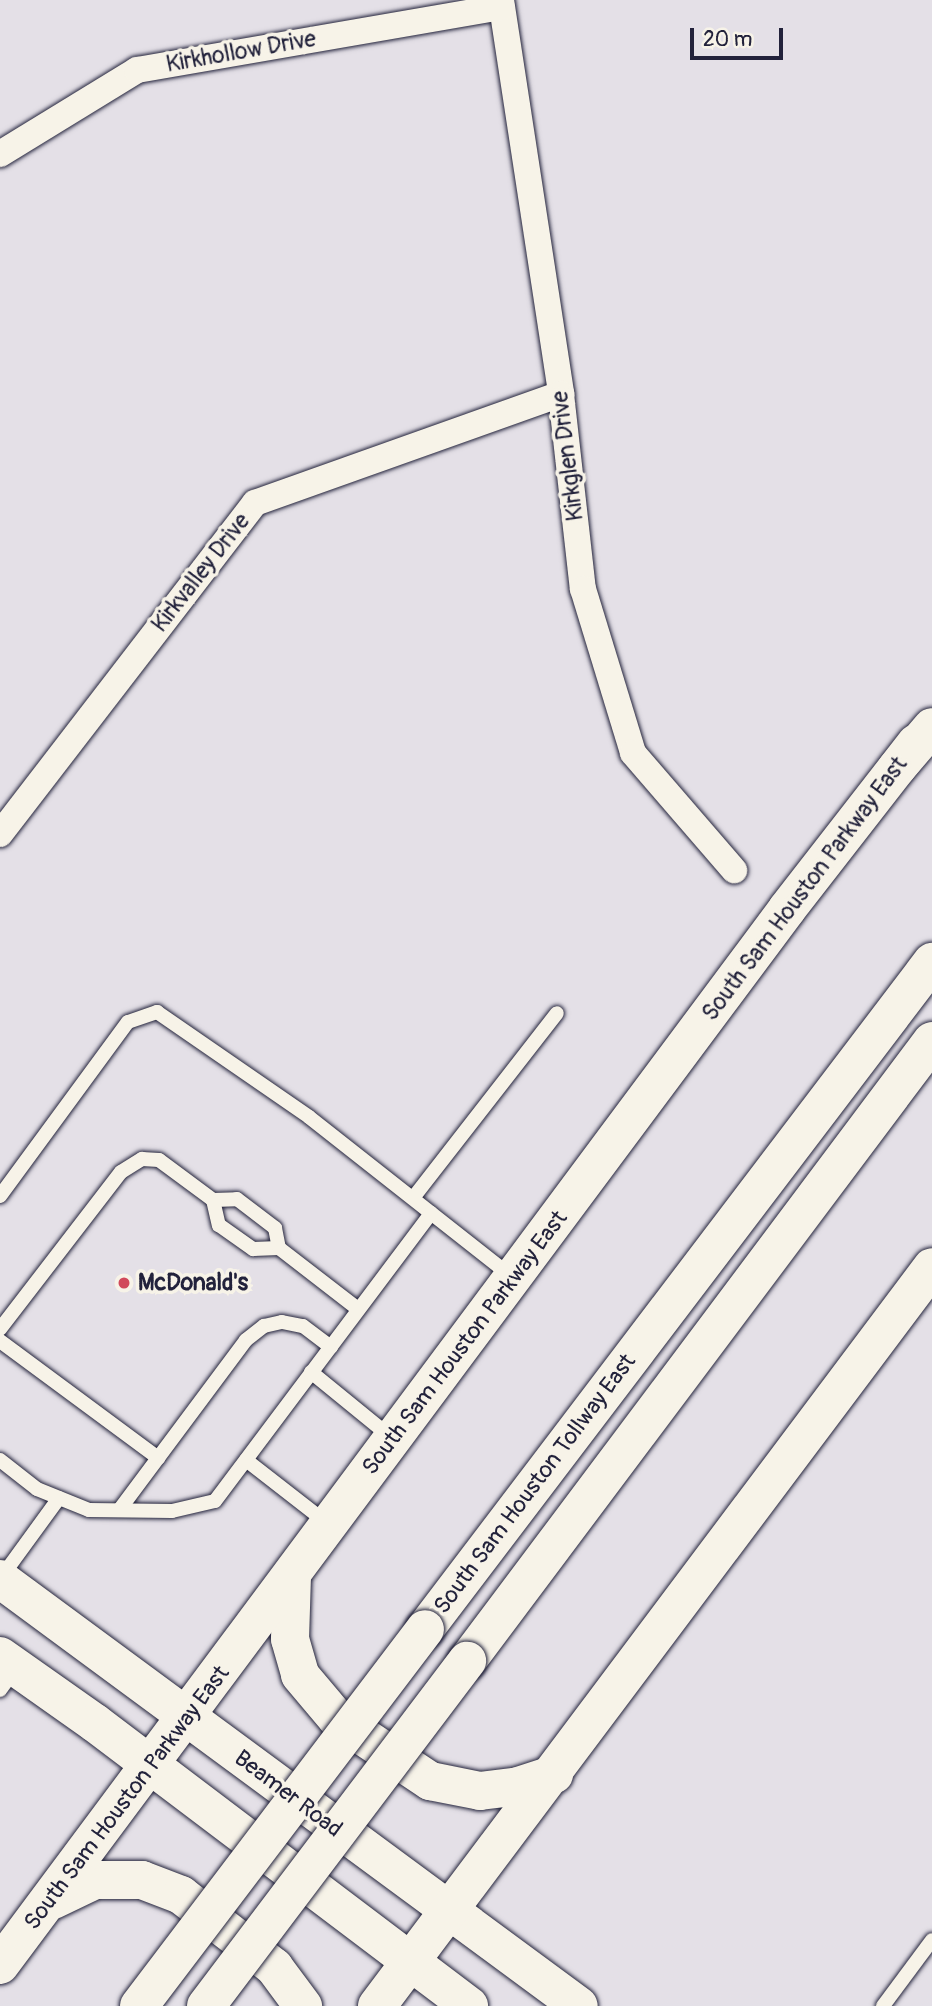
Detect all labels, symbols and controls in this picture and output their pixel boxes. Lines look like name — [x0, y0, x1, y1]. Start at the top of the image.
scale bar — [694, 14, 787, 58]
street label: Kirkhollow Drive — [164, 25, 318, 79]
text: 20 m — [703, 26, 752, 53]
street label: Kirkglen Drive — [546, 389, 590, 523]
street label: Kirkvalley Drive — [146, 508, 256, 638]
street label: South Sam Houston Parkway East — [697, 751, 913, 1027]
street label: South Sam Houston Parkway East — [357, 1205, 573, 1481]
place label: McDonald's — [138, 1269, 248, 1297]
marker: McDonald's — [116, 1275, 132, 1291]
street label: South Sam Houston Tollway East — [428, 1349, 642, 1619]
street label: South Sam Houston Parkway East — [19, 1660, 235, 1936]
street label: Beamer Road — [229, 1745, 347, 1843]

